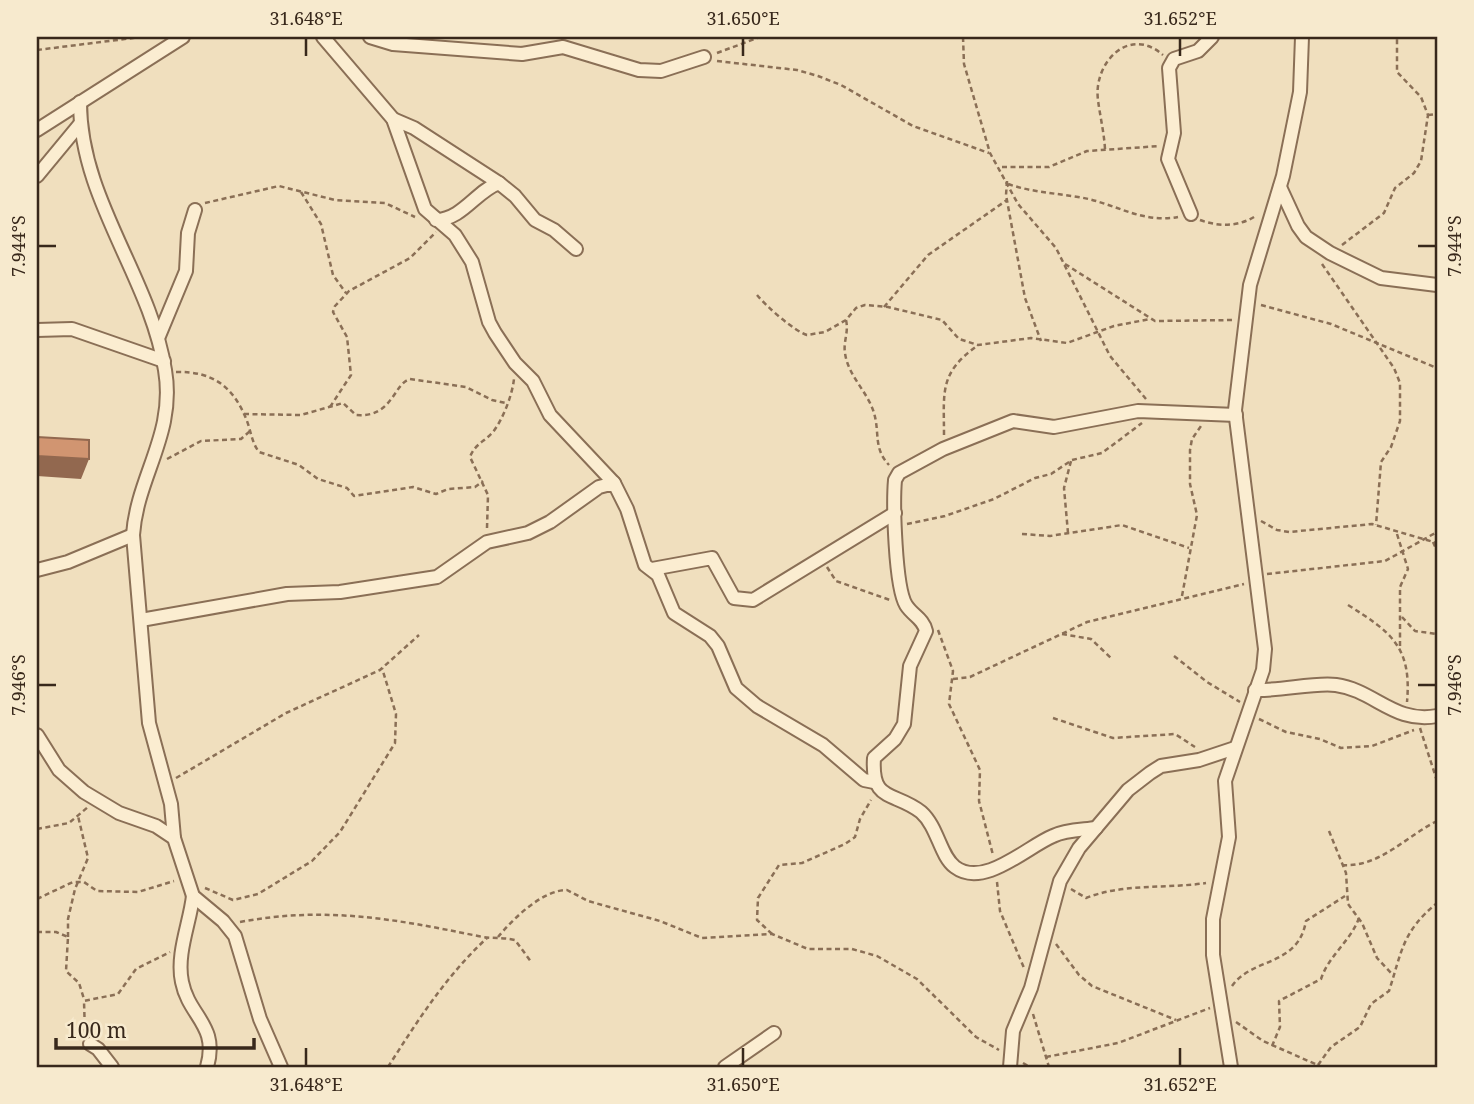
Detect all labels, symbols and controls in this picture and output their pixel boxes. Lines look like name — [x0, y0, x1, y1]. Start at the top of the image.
text: 31.648°E — [269, 6, 343, 30]
text: 31.650°E — [706, 6, 780, 30]
text: 31.652°E — [1143, 6, 1217, 30]
text: 7.944°S — [6, 215, 30, 277]
text: 7.944°S — [1442, 215, 1466, 277]
text: 7.946°S — [6, 654, 30, 716]
text: 7.946°S — [1442, 654, 1466, 716]
scale bar — [56, 1006, 254, 1050]
text: 100 m — [66, 1016, 127, 1044]
text: 31.648°E — [269, 1072, 343, 1096]
text: 31.650°E — [706, 1072, 780, 1096]
text: 31.652°E — [1143, 1072, 1217, 1096]

